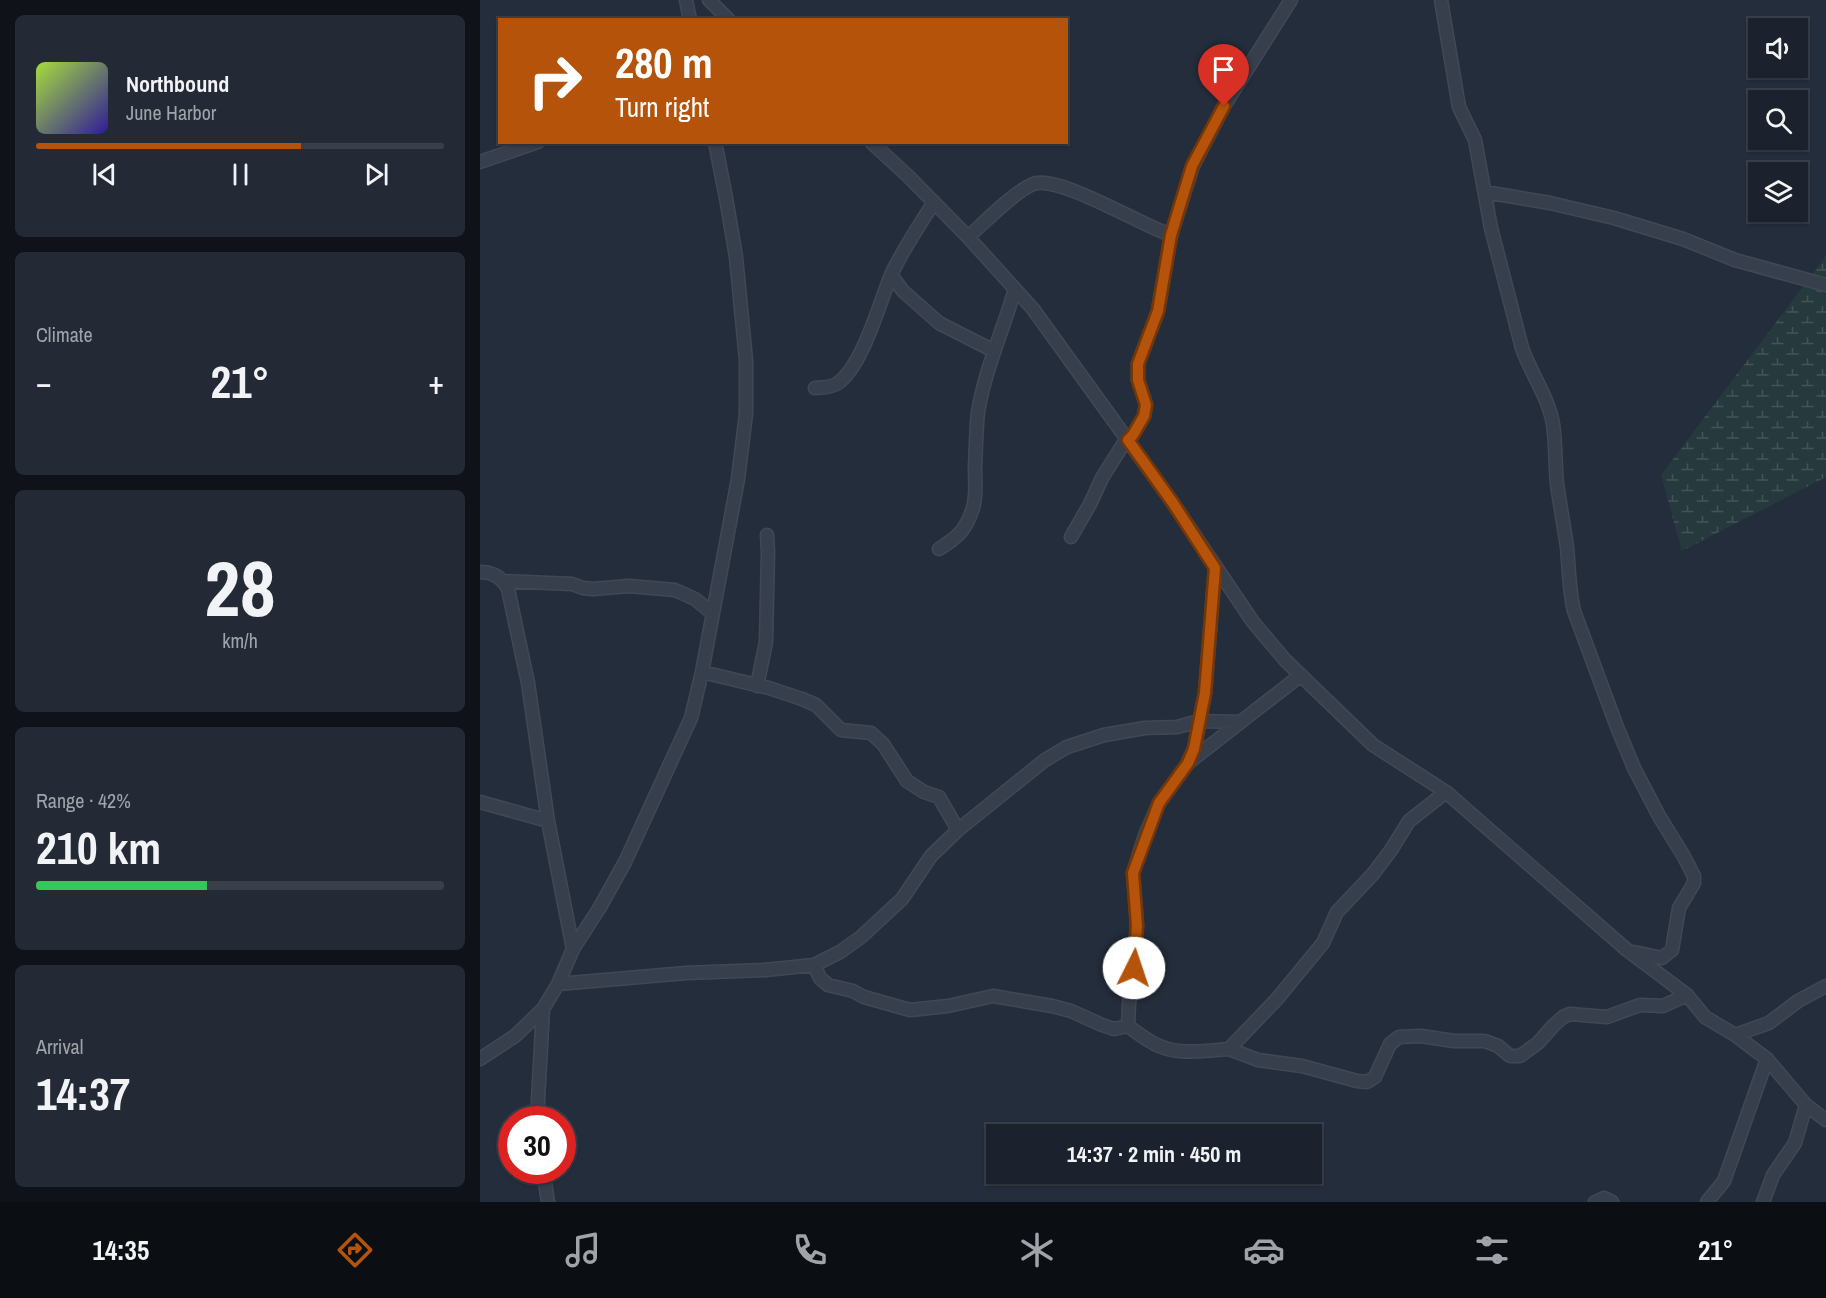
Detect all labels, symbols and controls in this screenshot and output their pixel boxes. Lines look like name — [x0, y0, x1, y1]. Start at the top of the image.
map controls — [1748, 18, 1808, 222]
button: sound — [1748, 18, 1808, 78]
text: 280 m — [615, 35, 713, 91]
icon: right — [516, 42, 594, 120]
pin — [1198, 44, 1249, 106]
icon: arrive — [1207, 53, 1240, 86]
text: Northbound — [126, 69, 229, 99]
text: Turn right — [615, 89, 709, 125]
button: search — [1748, 90, 1808, 150]
text: June Harbor — [126, 99, 216, 126]
icon: previous — [88, 158, 121, 191]
icon: pause — [224, 158, 257, 191]
icon: next — [360, 158, 393, 191]
button: layers — [1748, 162, 1808, 222]
text: Climate — [36, 321, 93, 348]
text: 21° — [210, 351, 270, 412]
text: − — [36, 360, 52, 404]
text: + — [428, 360, 444, 404]
text: 28 — [204, 535, 276, 640]
text: km/h — [222, 627, 258, 654]
text: Range · 42% — [36, 787, 131, 814]
text: 210 km — [36, 817, 161, 878]
position arrow — [1102, 936, 1166, 1000]
text: Arrival — [36, 1033, 83, 1060]
text: 14:37 — [36, 1063, 130, 1124]
speed limit sign: 30 — [498, 1106, 576, 1184]
text: 14:37 · 2 min · 450 m — [1067, 1139, 1241, 1169]
icon: directions — [334, 1229, 376, 1271]
icon: music — [562, 1229, 604, 1271]
icon: phone — [789, 1229, 831, 1271]
icon: climate — [1016, 1229, 1058, 1271]
icon: car — [1243, 1229, 1285, 1271]
icon: filters — [1471, 1229, 1513, 1271]
text: 14:35 — [93, 1232, 149, 1268]
text: 21° — [1698, 1232, 1733, 1268]

